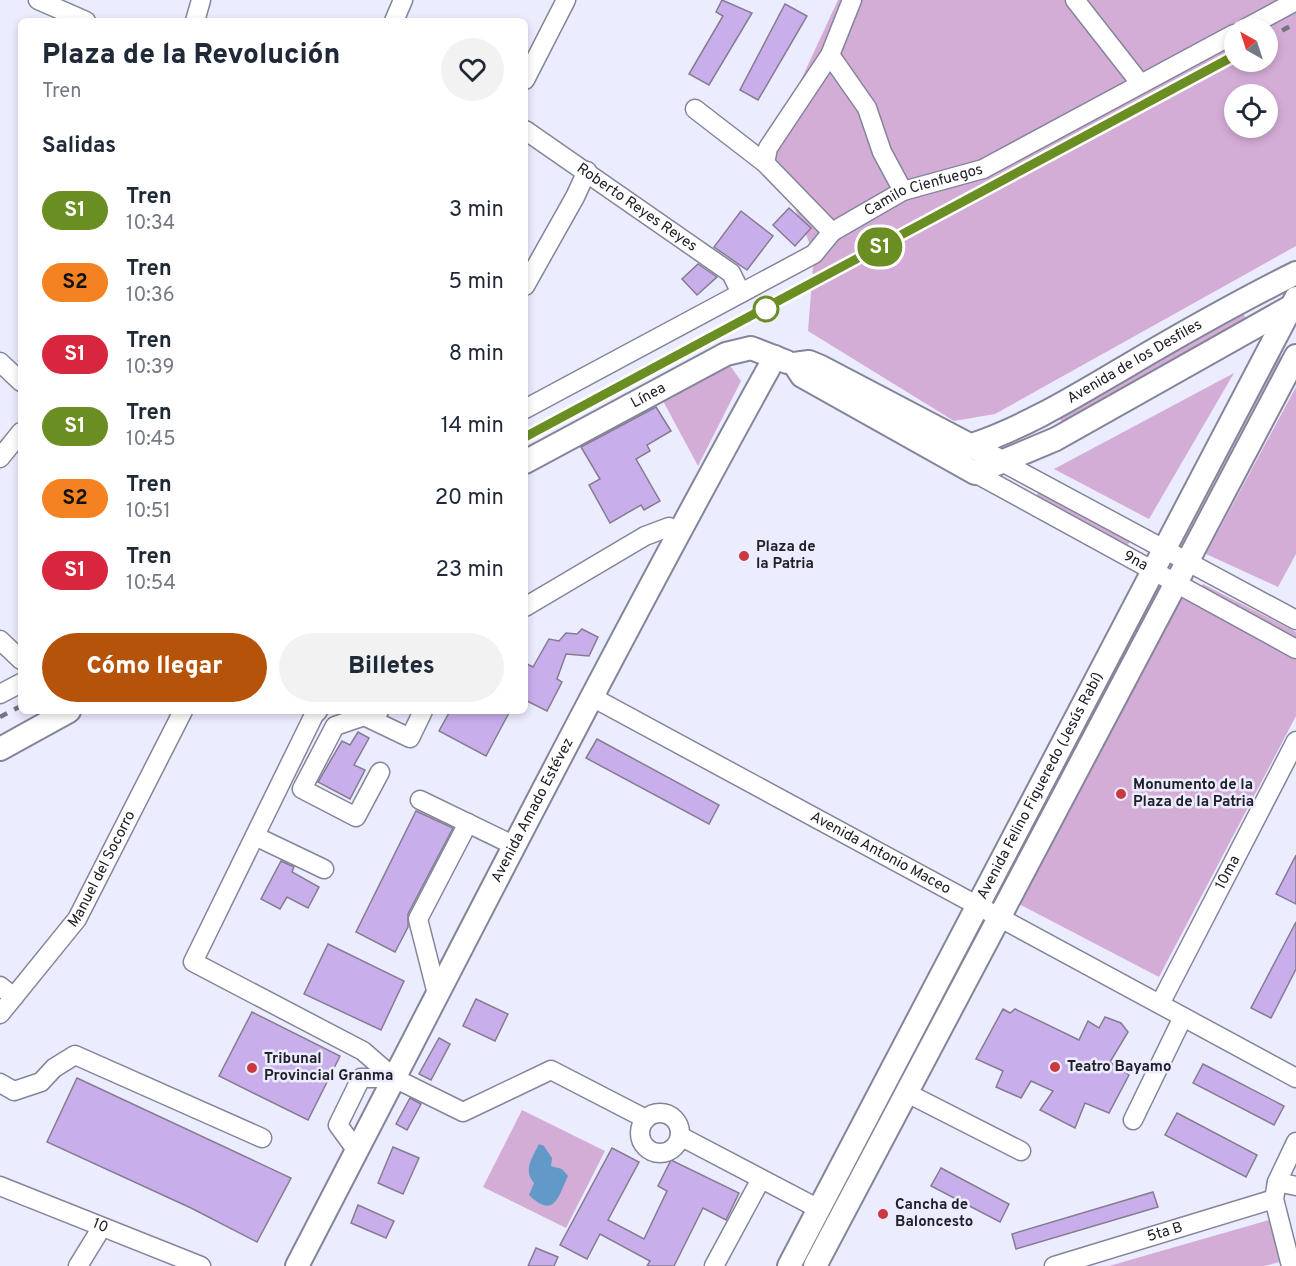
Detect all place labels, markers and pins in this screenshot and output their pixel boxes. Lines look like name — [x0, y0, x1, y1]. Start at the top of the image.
unlabelled marker — [753, 296, 779, 322]
place label: Plaza de la Patria — [756, 538, 816, 574]
marker: Plaza de la Patria — [737, 549, 751, 563]
place label: Monumento de la Plaza de la Patria — [1133, 776, 1254, 812]
marker: Monumento de la Plaza de la Patria — [1114, 787, 1128, 801]
place label: Tribunal Provincial Granma — [264, 1050, 393, 1086]
place label: Teatro Bayamo — [1067, 1058, 1172, 1077]
marker: Teatro Bayamo — [1048, 1060, 1062, 1074]
marker: Tribunal Provincial Granma — [245, 1061, 259, 1075]
place label: Cancha de Baloncesto — [895, 1196, 973, 1232]
marker: Cancha de Baloncesto — [876, 1207, 890, 1221]

